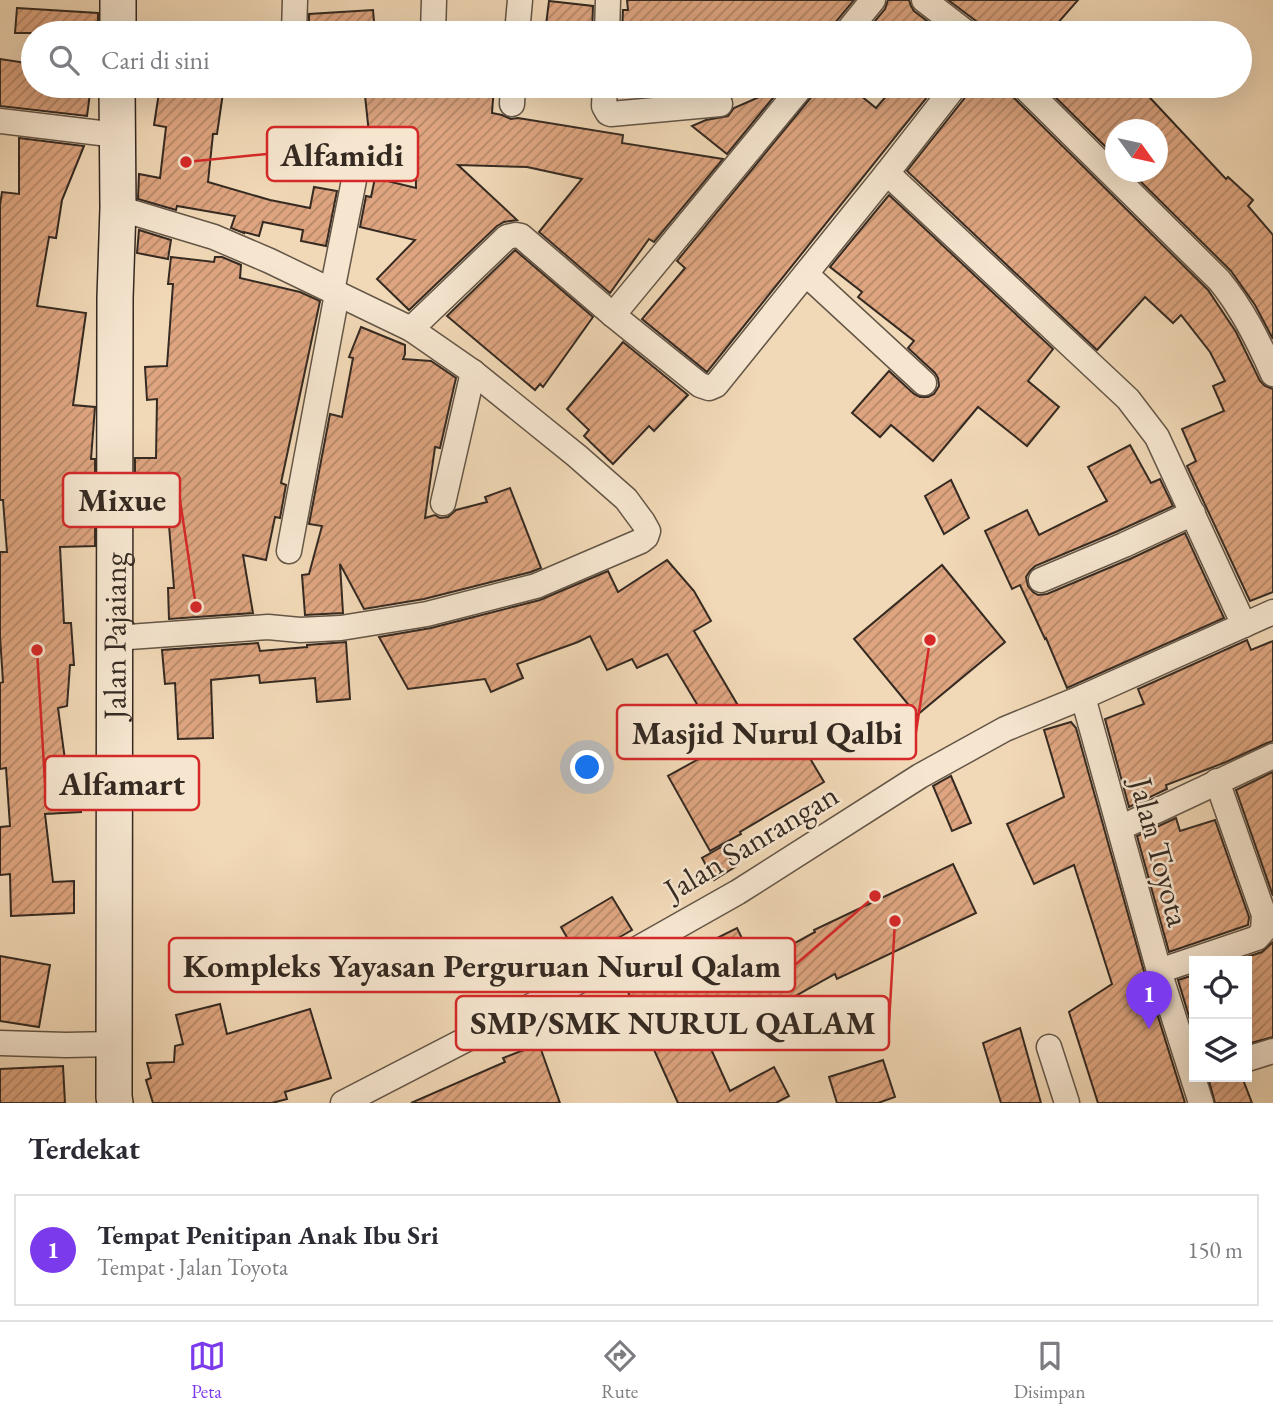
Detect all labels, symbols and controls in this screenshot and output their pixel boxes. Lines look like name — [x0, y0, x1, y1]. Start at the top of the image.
search box — [21, 21, 1252, 98]
icon: search — [45, 41, 83, 79]
text: Cari di sini — [101, 43, 210, 77]
north arrow — [1105, 119, 1168, 182]
callout: Alfamidi — [267, 127, 418, 181]
text: Alfamidi — [279, 133, 404, 176]
callout: Mixue — [63, 473, 180, 527]
text: Mixue — [78, 478, 166, 521]
street label: Jalan Pajaiang — [93, 551, 136, 723]
callout: Masjid Nurul Qalbi — [617, 705, 916, 759]
text: Masjid Nurul Qalbi — [631, 711, 903, 754]
your location — [570, 750, 604, 784]
callout: Alfamart — [45, 756, 199, 810]
text: Alfamart — [58, 762, 186, 805]
street label: Jalan Toyota — [1119, 770, 1200, 931]
street label: Jalan Sanrangan — [654, 774, 846, 912]
callout: Kompleks Yayasan Perguruan Nurul Qalam — [169, 938, 795, 992]
text: Kompleks Yayasan Perguruan Nurul Qalam — [183, 944, 782, 987]
map controls — [1189, 956, 1252, 1082]
button: locate — [1189, 956, 1252, 1019]
pin: 1 — [1126, 971, 1172, 1029]
callout: SMP/SMK NURUL QALAM — [456, 996, 889, 1050]
text: SMP/SMK NURUL QALAM — [470, 1001, 876, 1044]
button: layers — [1189, 1019, 1252, 1082]
text: Terdekat — [28, 1129, 140, 1168]
text: Tempat Penitipan Anak Ibu Sri — [97, 1218, 439, 1252]
text: 1 — [47, 1235, 59, 1265]
text: 150 m — [1187, 1235, 1243, 1265]
text: Tempat · Jalan Toyota — [97, 1252, 288, 1282]
tab: Peta — [188, 1337, 226, 1404]
tab: Rute — [601, 1337, 639, 1404]
tab: Disimpan — [1014, 1337, 1085, 1404]

